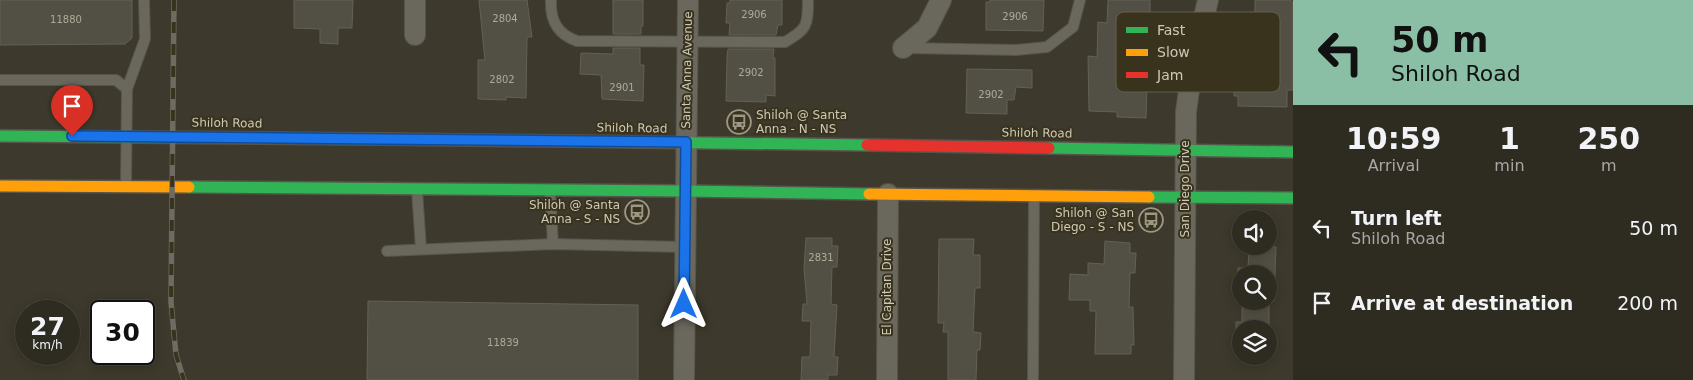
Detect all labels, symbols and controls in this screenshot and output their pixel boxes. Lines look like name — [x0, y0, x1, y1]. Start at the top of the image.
house number: 2906 — [741, 9, 767, 20]
street label: Santa Anna Avenue — [679, 11, 695, 129]
house number: 2906 — [1002, 11, 1028, 22]
legend — [1116, 12, 1280, 92]
house number: 2804 — [492, 13, 518, 24]
house number: 11880 — [50, 14, 82, 25]
icon: left — [1308, 20, 1373, 85]
text: 50 m — [1391, 20, 1488, 60]
text: Fast — [1157, 22, 1186, 38]
text: Slow — [1157, 44, 1190, 60]
text: Shiloh Road — [1391, 61, 1521, 86]
house number: 2902 — [738, 67, 764, 78]
text: Jam — [1156, 67, 1183, 83]
house number: 2802 — [489, 74, 515, 85]
house number: 2901 — [609, 82, 635, 93]
pin — [51, 85, 93, 136]
house number: 2902 — [978, 89, 1004, 100]
icon: arrive — [58, 92, 86, 120]
place label: Shiloh @ Santa Anna - N - NS — [756, 108, 847, 136]
bus stop icon: Shiloh @ Santa Anna - N - NS — [726, 109, 752, 135]
street label: Shiloh Road — [192, 115, 262, 131]
street label: Shiloh Road — [597, 120, 667, 136]
text: 10:59 — [1346, 121, 1441, 156]
text: 1 — [1499, 121, 1520, 156]
text: 250 — [1577, 121, 1640, 156]
street label: Shiloh Road — [1002, 125, 1072, 141]
street label: San Diego Drive — [1178, 140, 1192, 238]
text: Arrival — [1368, 156, 1420, 175]
text: min — [1494, 156, 1525, 175]
text: m — [1601, 156, 1617, 175]
place label: Shiloh @ Santa Anna - S - NS — [529, 198, 620, 226]
bus stop icon: Shiloh @ Santa Anna - S - NS — [624, 199, 650, 225]
place label: Shiloh @ San Diego - S - NS — [1051, 206, 1134, 234]
bus stop icon: Shiloh @ San Diego - S - NS — [1138, 207, 1164, 233]
text: Turn left — [1351, 207, 1442, 229]
map controls — [1232, 210, 1277, 365]
button: sound — [1232, 210, 1277, 255]
icon: left — [1308, 214, 1336, 242]
text: 50 m — [1629, 217, 1678, 239]
text: Shiloh Road — [1351, 229, 1445, 248]
street label: El Capitan Drive — [880, 239, 894, 335]
house number: 2831 — [808, 252, 834, 263]
button: search — [1232, 265, 1277, 310]
position arrow — [657, 277, 709, 329]
icon: arrive — [1308, 289, 1336, 317]
text: Arrive at destination — [1351, 292, 1573, 314]
text: 200 m — [1617, 292, 1678, 314]
speed limit sign: 30 — [90, 300, 155, 365]
text: 27 — [30, 312, 65, 341]
button: layers — [1232, 320, 1277, 365]
house number: 11839 — [487, 337, 519, 348]
text: km/h — [32, 338, 63, 352]

